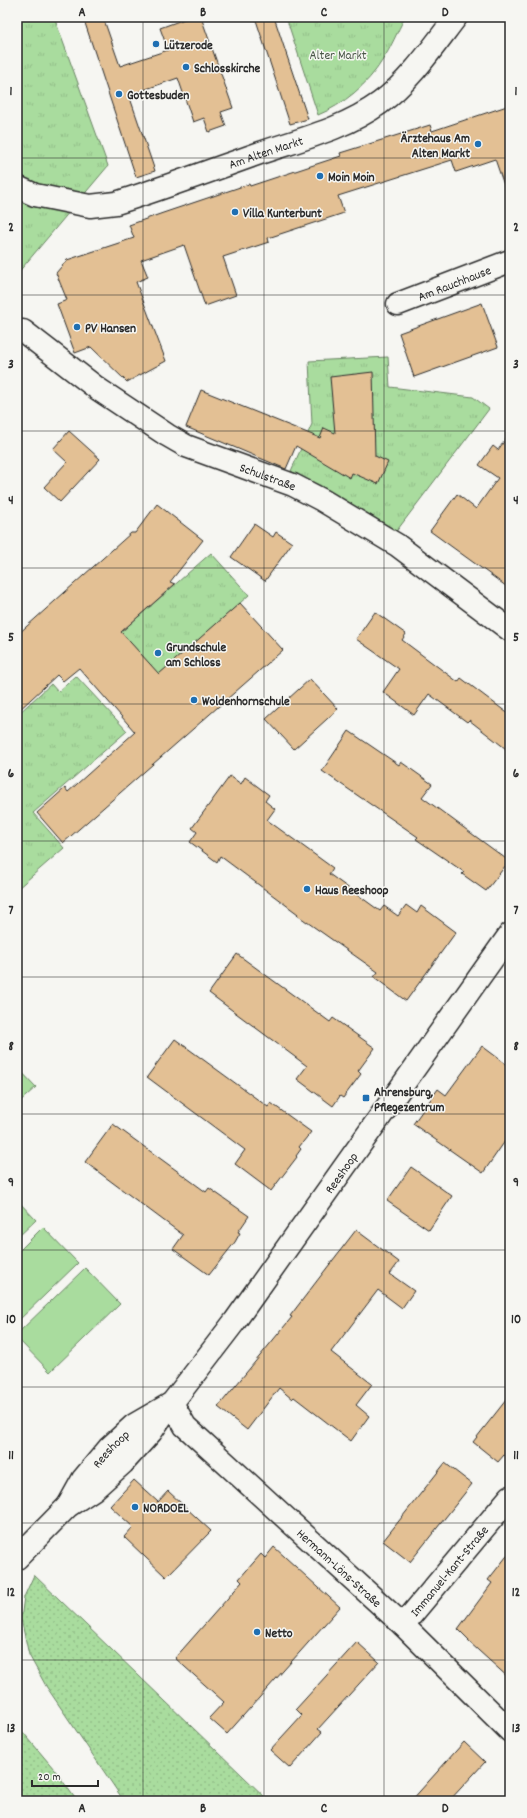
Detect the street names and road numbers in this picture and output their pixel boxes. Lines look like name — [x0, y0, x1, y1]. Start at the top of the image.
street label: Am Alten Markt — [226, 133, 306, 175]
street label: Am Rauchhause — [415, 262, 495, 308]
street label: Schulstraße — [236, 459, 298, 497]
street label: Reeshoop — [321, 1149, 364, 1198]
street label: Reeshoop — [89, 1427, 135, 1473]
street label: Immanuel-Kant-Straße — [407, 1522, 494, 1622]
street label: Hermann-Löns-Straße — [291, 1525, 385, 1613]

